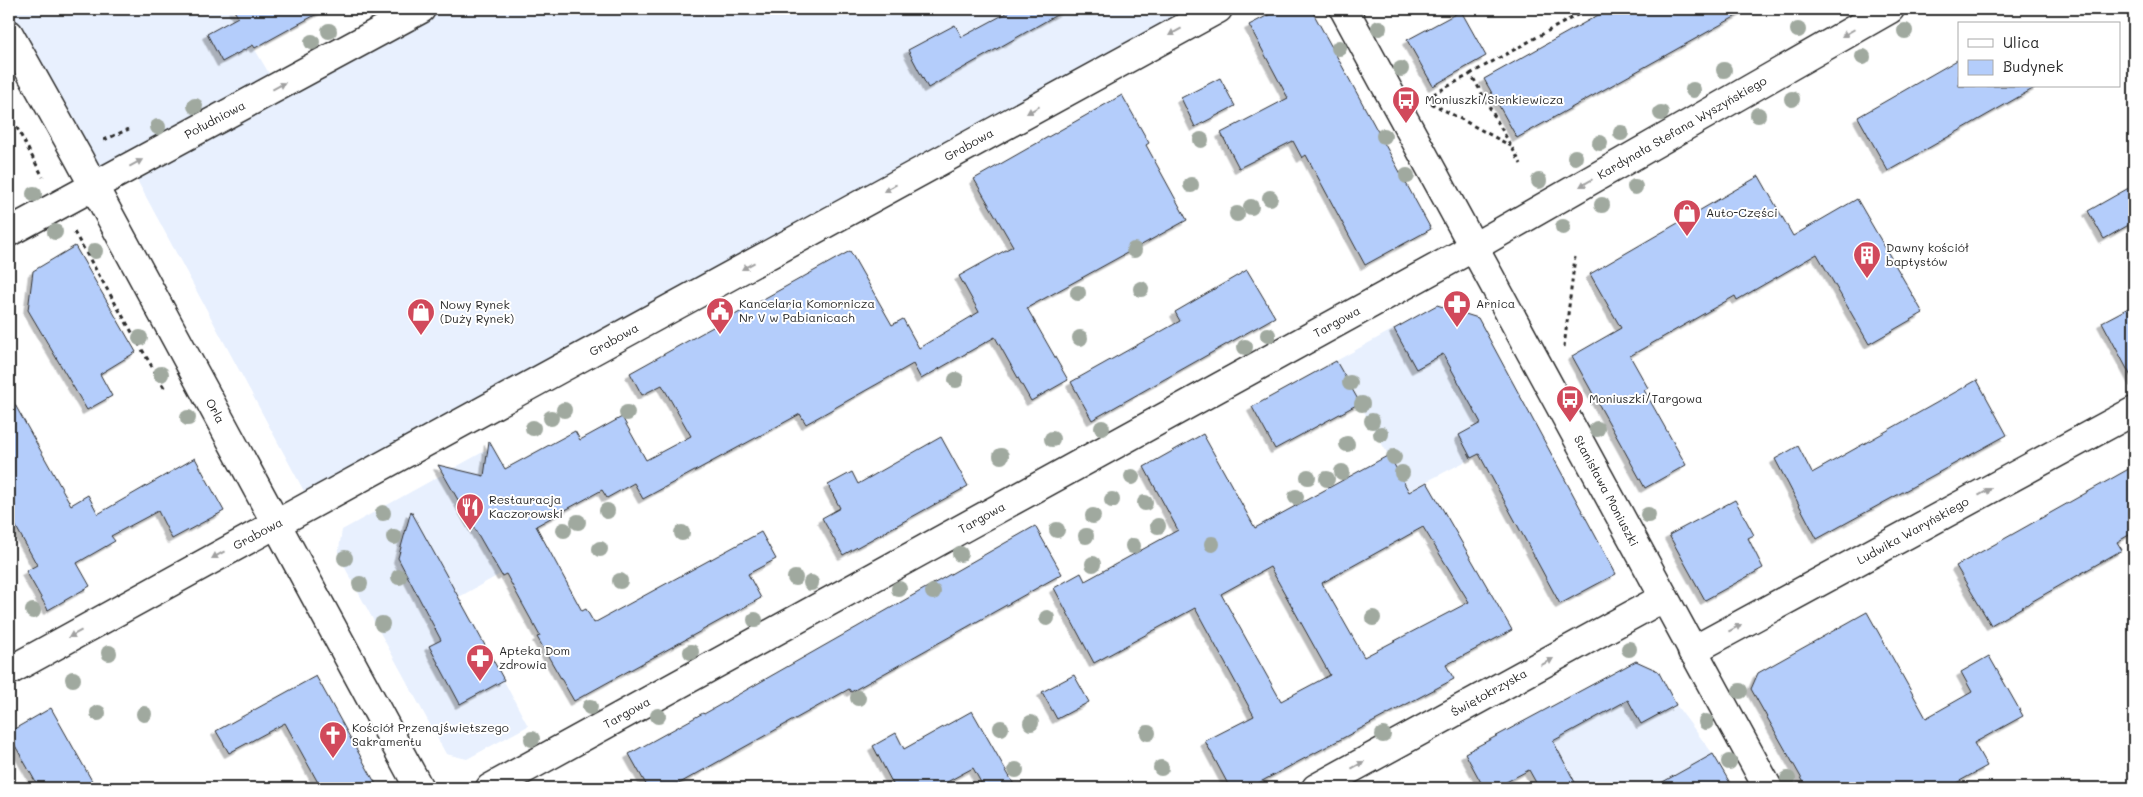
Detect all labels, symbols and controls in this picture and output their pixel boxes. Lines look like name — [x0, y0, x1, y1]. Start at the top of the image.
legend — [1958, 22, 2120, 88]
one-way arrow — [1168, 28, 1183, 36]
one-way arrow — [1841, 29, 1855, 37]
text: Ulica — [2003, 32, 2040, 52]
text: Budynek — [2003, 56, 2063, 76]
street label: Kardynała Stefana Wyszyńskiego — [1594, 72, 1769, 182]
one-way arrow — [272, 81, 286, 90]
bus stop icon: Moniuszki/Sienkiewicza — [1391, 85, 1421, 124]
place label: Moniuszki/Sienkiewicza — [1425, 91, 1564, 107]
street label: Południowa — [181, 96, 248, 142]
one-way arrow — [1026, 106, 1040, 114]
street label: Grabowa — [941, 124, 996, 164]
one-way arrow — [129, 159, 143, 167]
one-way arrow — [1579, 179, 1592, 188]
one-way arrow — [884, 184, 897, 193]
shop icon: Auto-Części — [1672, 198, 1702, 237]
place label: Auto-Części — [1706, 204, 1778, 220]
place label: Dawny kościół baptystów — [1886, 239, 1969, 269]
building icon: Dawny kościół baptystów — [1852, 240, 1882, 279]
one-way arrow — [741, 262, 755, 271]
pharmacy icon: Arnica — [1442, 289, 1472, 328]
place label: Kancelaria Komornicza Nr V w Pabianicach — [739, 295, 875, 325]
place label: Arnica — [1476, 295, 1515, 311]
place label: Nowy Rynek (Duży Rynek) — [440, 296, 514, 326]
public building icon: Kancelaria Komornicza Nr V w Pabianicach — [705, 296, 735, 335]
shop icon: Nowy Rynek (Duży Rynek) — [406, 297, 436, 336]
street label: Targowa — [1310, 302, 1363, 341]
street label: Grabowa — [586, 319, 641, 359]
bus stop icon: Moniuszki/Targowa — [1555, 384, 1585, 423]
place label: Moniuszki/Targowa — [1589, 390, 1702, 406]
street label: Orla — [203, 395, 229, 426]
street label: Stanisława Moniuszki — [1571, 432, 1643, 549]
one-way arrow — [1978, 488, 1993, 496]
place label: Restauracja Kaczorowski — [489, 491, 563, 521]
restaurant icon: Restauracja Kaczorowski — [455, 492, 485, 531]
street label: Ludwika Waryńskiego — [1854, 493, 1971, 568]
street label: Targowa — [955, 498, 1008, 537]
street label: Grabowa — [230, 513, 285, 553]
one-way arrow — [211, 551, 224, 560]
one-way arrow — [1728, 624, 1742, 632]
one-way arrow — [68, 630, 83, 638]
place label: Apteka Dom zdrowia — [499, 642, 570, 672]
pharmacy icon: Apteka Dom zdrowia — [465, 643, 495, 682]
one-way arrow — [1540, 658, 1554, 666]
street label: Świętokrzyska — [1448, 665, 1529, 720]
street label: Targowa — [600, 693, 653, 732]
place label: Kościół Przenajświętszego Sakramentu — [352, 719, 509, 749]
church icon: Kościół Przenajświętszego Sakramentu — [318, 720, 348, 759]
one-way arrow — [1351, 761, 1366, 769]

